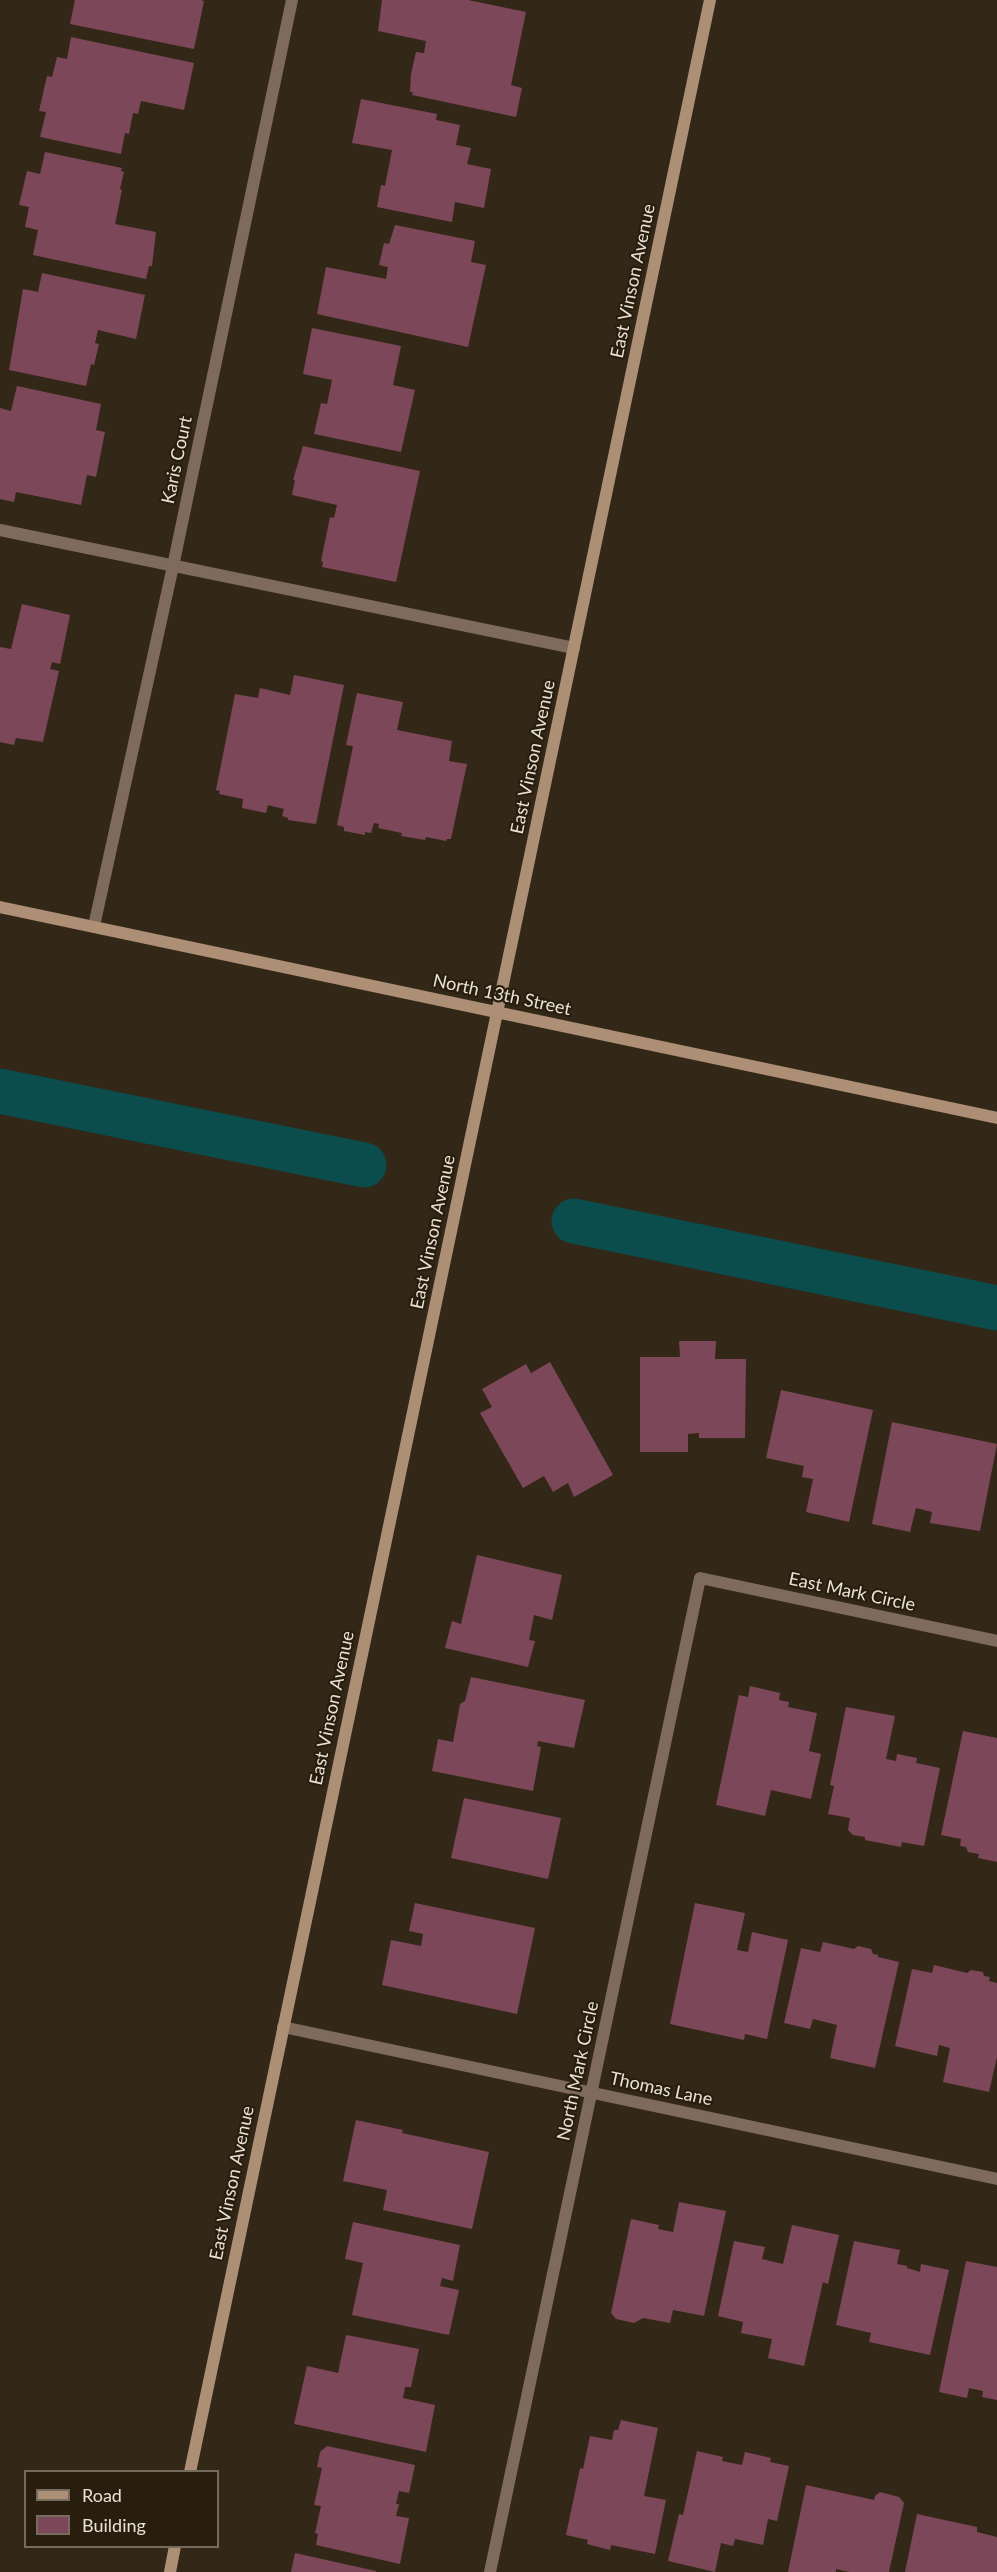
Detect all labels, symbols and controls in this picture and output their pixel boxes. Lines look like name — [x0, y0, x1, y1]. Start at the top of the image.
street label: East Vinson Avenue — [606, 202, 660, 360]
street label: Karis Court — [157, 414, 197, 506]
street label: East Vinson Avenue — [506, 678, 560, 836]
street label: North 13th Street — [431, 970, 573, 1020]
street label: East Vinson Avenue — [406, 1153, 460, 1311]
street label: East Mark Circle — [787, 1568, 917, 1616]
street label: East Vinson Avenue — [305, 1629, 359, 1787]
street label: North Mark Circle — [553, 1999, 603, 2143]
street label: Thomas Lane — [608, 2068, 714, 2110]
street label: East Vinson Avenue — [205, 2104, 259, 2262]
legend — [24, 2470, 219, 2548]
text: Road — [82, 2484, 122, 2506]
text: Building — [82, 2514, 146, 2536]

